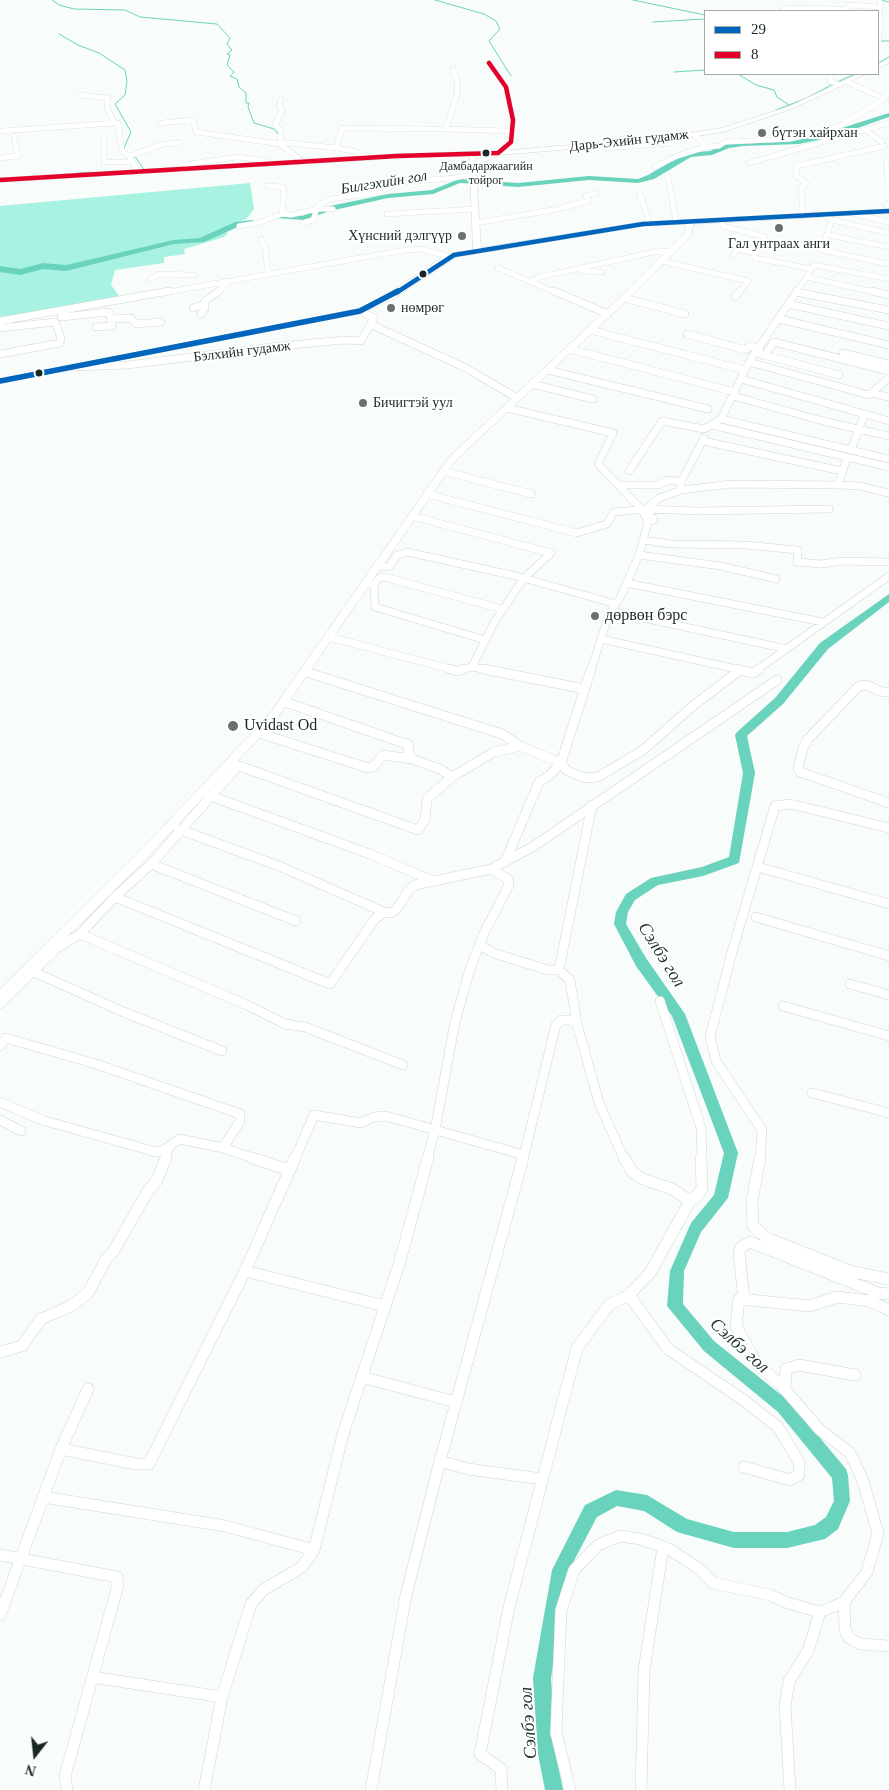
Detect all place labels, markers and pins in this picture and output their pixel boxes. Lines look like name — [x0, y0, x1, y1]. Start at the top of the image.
place label: бүтэн хайрхан — [772, 125, 858, 141]
marker: бүтэн хайрхан — [756, 127, 768, 139]
marker: Дамбадаржаагийн тойрог — [481, 148, 491, 158]
place label: Дамбадаржаагийн тойрог — [439, 160, 533, 188]
marker: Гал унтраах анги — [773, 222, 785, 234]
place label: Хүнсний дэлгүүр — [348, 228, 452, 244]
marker: Хүнсний дэлгүүр — [456, 230, 468, 242]
place label: Гал унтраах анги — [728, 236, 830, 252]
unlabelled marker — [418, 269, 428, 279]
place label: нөмрөг — [401, 300, 444, 316]
marker: нөмрөг — [385, 302, 397, 314]
unlabelled marker — [34, 368, 44, 378]
place label: Бичигтэй уул — [373, 395, 453, 411]
marker: Бичигтэй уул — [357, 397, 369, 409]
place label: дөрвөн бэрс — [605, 606, 687, 626]
marker: дөрвөн бэрс — [589, 610, 601, 622]
place label: Uvidast Od — [244, 716, 317, 736]
marker: Uvidast Od — [226, 719, 240, 733]

